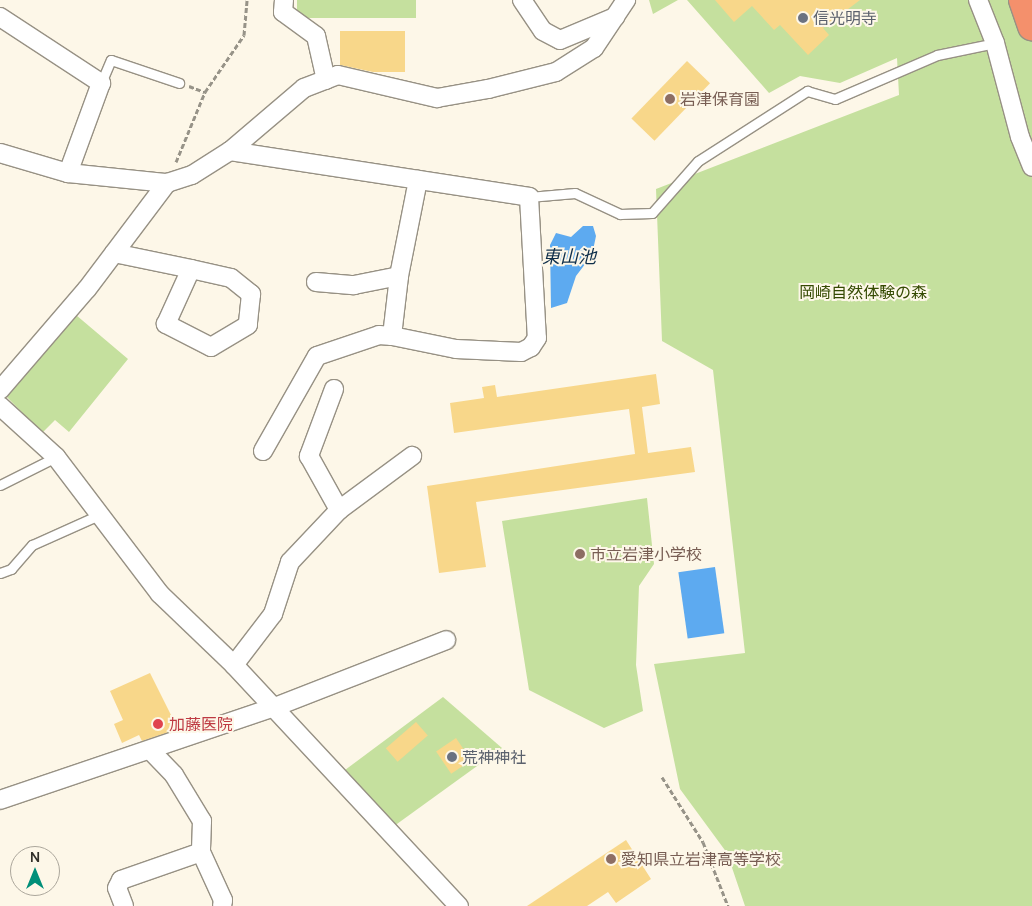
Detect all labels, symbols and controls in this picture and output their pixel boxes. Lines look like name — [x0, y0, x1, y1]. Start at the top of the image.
place label: 信光明寺 — [813, 8, 877, 28]
marker: 信光明寺 — [797, 12, 809, 24]
place label: 岩津保育園 — [680, 89, 760, 109]
marker: 岩津保育園 — [664, 93, 676, 105]
water label: 東山池 — [542, 245, 596, 267]
park label: 岡崎自然体験の森 — [799, 282, 927, 302]
place label: 市立岩津小学校 — [590, 544, 702, 564]
marker: 市立岩津小学校 — [574, 548, 586, 560]
place label: 加藤医院 — [169, 714, 233, 734]
marker: 加藤医院 — [151, 717, 165, 731]
place label: 荒神神社 — [462, 747, 526, 767]
marker: 荒神神社 — [446, 751, 458, 763]
north arrow — [10, 846, 60, 896]
text: N — [30, 847, 40, 866]
place label: 愛知県立岩津高等学校 — [621, 849, 781, 869]
marker: 愛知県立岩津高等学校 — [605, 853, 617, 865]

